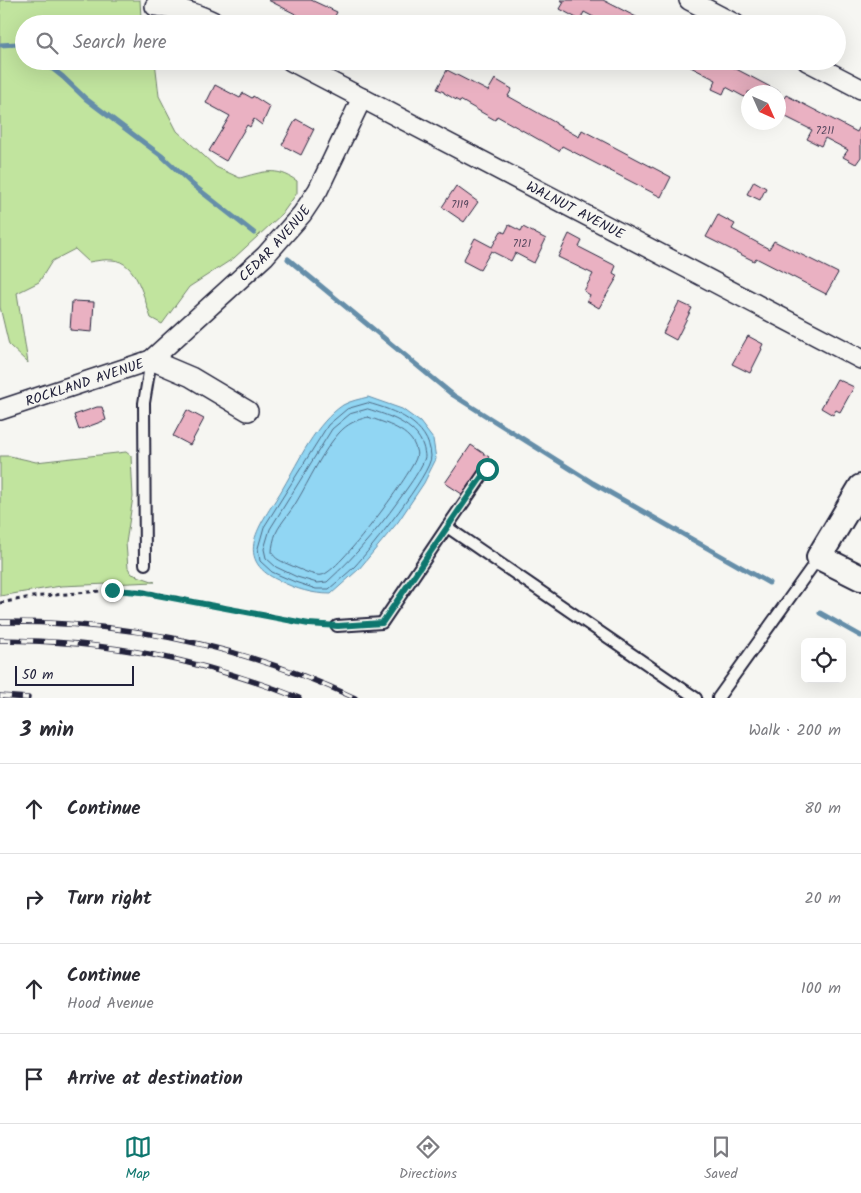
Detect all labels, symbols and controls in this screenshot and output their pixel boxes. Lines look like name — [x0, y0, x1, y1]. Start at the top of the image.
search box — [15, 15, 846, 70]
text: Search here — [73, 28, 167, 58]
icon: search — [33, 29, 61, 57]
north arrow — [741, 85, 786, 130]
house number: 7211 — [816, 122, 834, 140]
street label: WALNUT AVENUE — [522, 176, 629, 246]
house number: 7119 — [451, 196, 469, 214]
street label: CEDAR AVENUE — [234, 200, 317, 287]
house number: 7121 — [513, 235, 531, 253]
street label: ROCKLAND AVENUE — [22, 353, 148, 413]
route start — [476, 458, 499, 481]
route end — [101, 579, 124, 602]
map controls — [801, 638, 846, 683]
button: locate — [801, 638, 846, 683]
scale bar — [15, 663, 134, 686]
text: 50 m — [22, 664, 53, 686]
text: 3 min — [20, 714, 74, 747]
text: Walk · 200 m — [748, 718, 841, 743]
text: Continue — [67, 794, 140, 824]
icon: ahead — [20, 795, 48, 823]
text: 80 m — [804, 796, 841, 821]
text: Turn right — [67, 884, 152, 914]
icon: right — [20, 885, 48, 913]
text: 20 m — [805, 886, 841, 911]
text: Continue — [67, 961, 140, 991]
icon: ahead — [20, 975, 48, 1003]
text: 100 m — [801, 976, 841, 1001]
text: Hood Avenue — [67, 991, 154, 1016]
text: Arrive at destination — [67, 1064, 243, 1094]
icon: arrive — [20, 1065, 48, 1093]
tab: Map — [124, 1133, 152, 1185]
tab: Directions — [399, 1133, 457, 1185]
tab: Saved — [704, 1133, 737, 1185]

